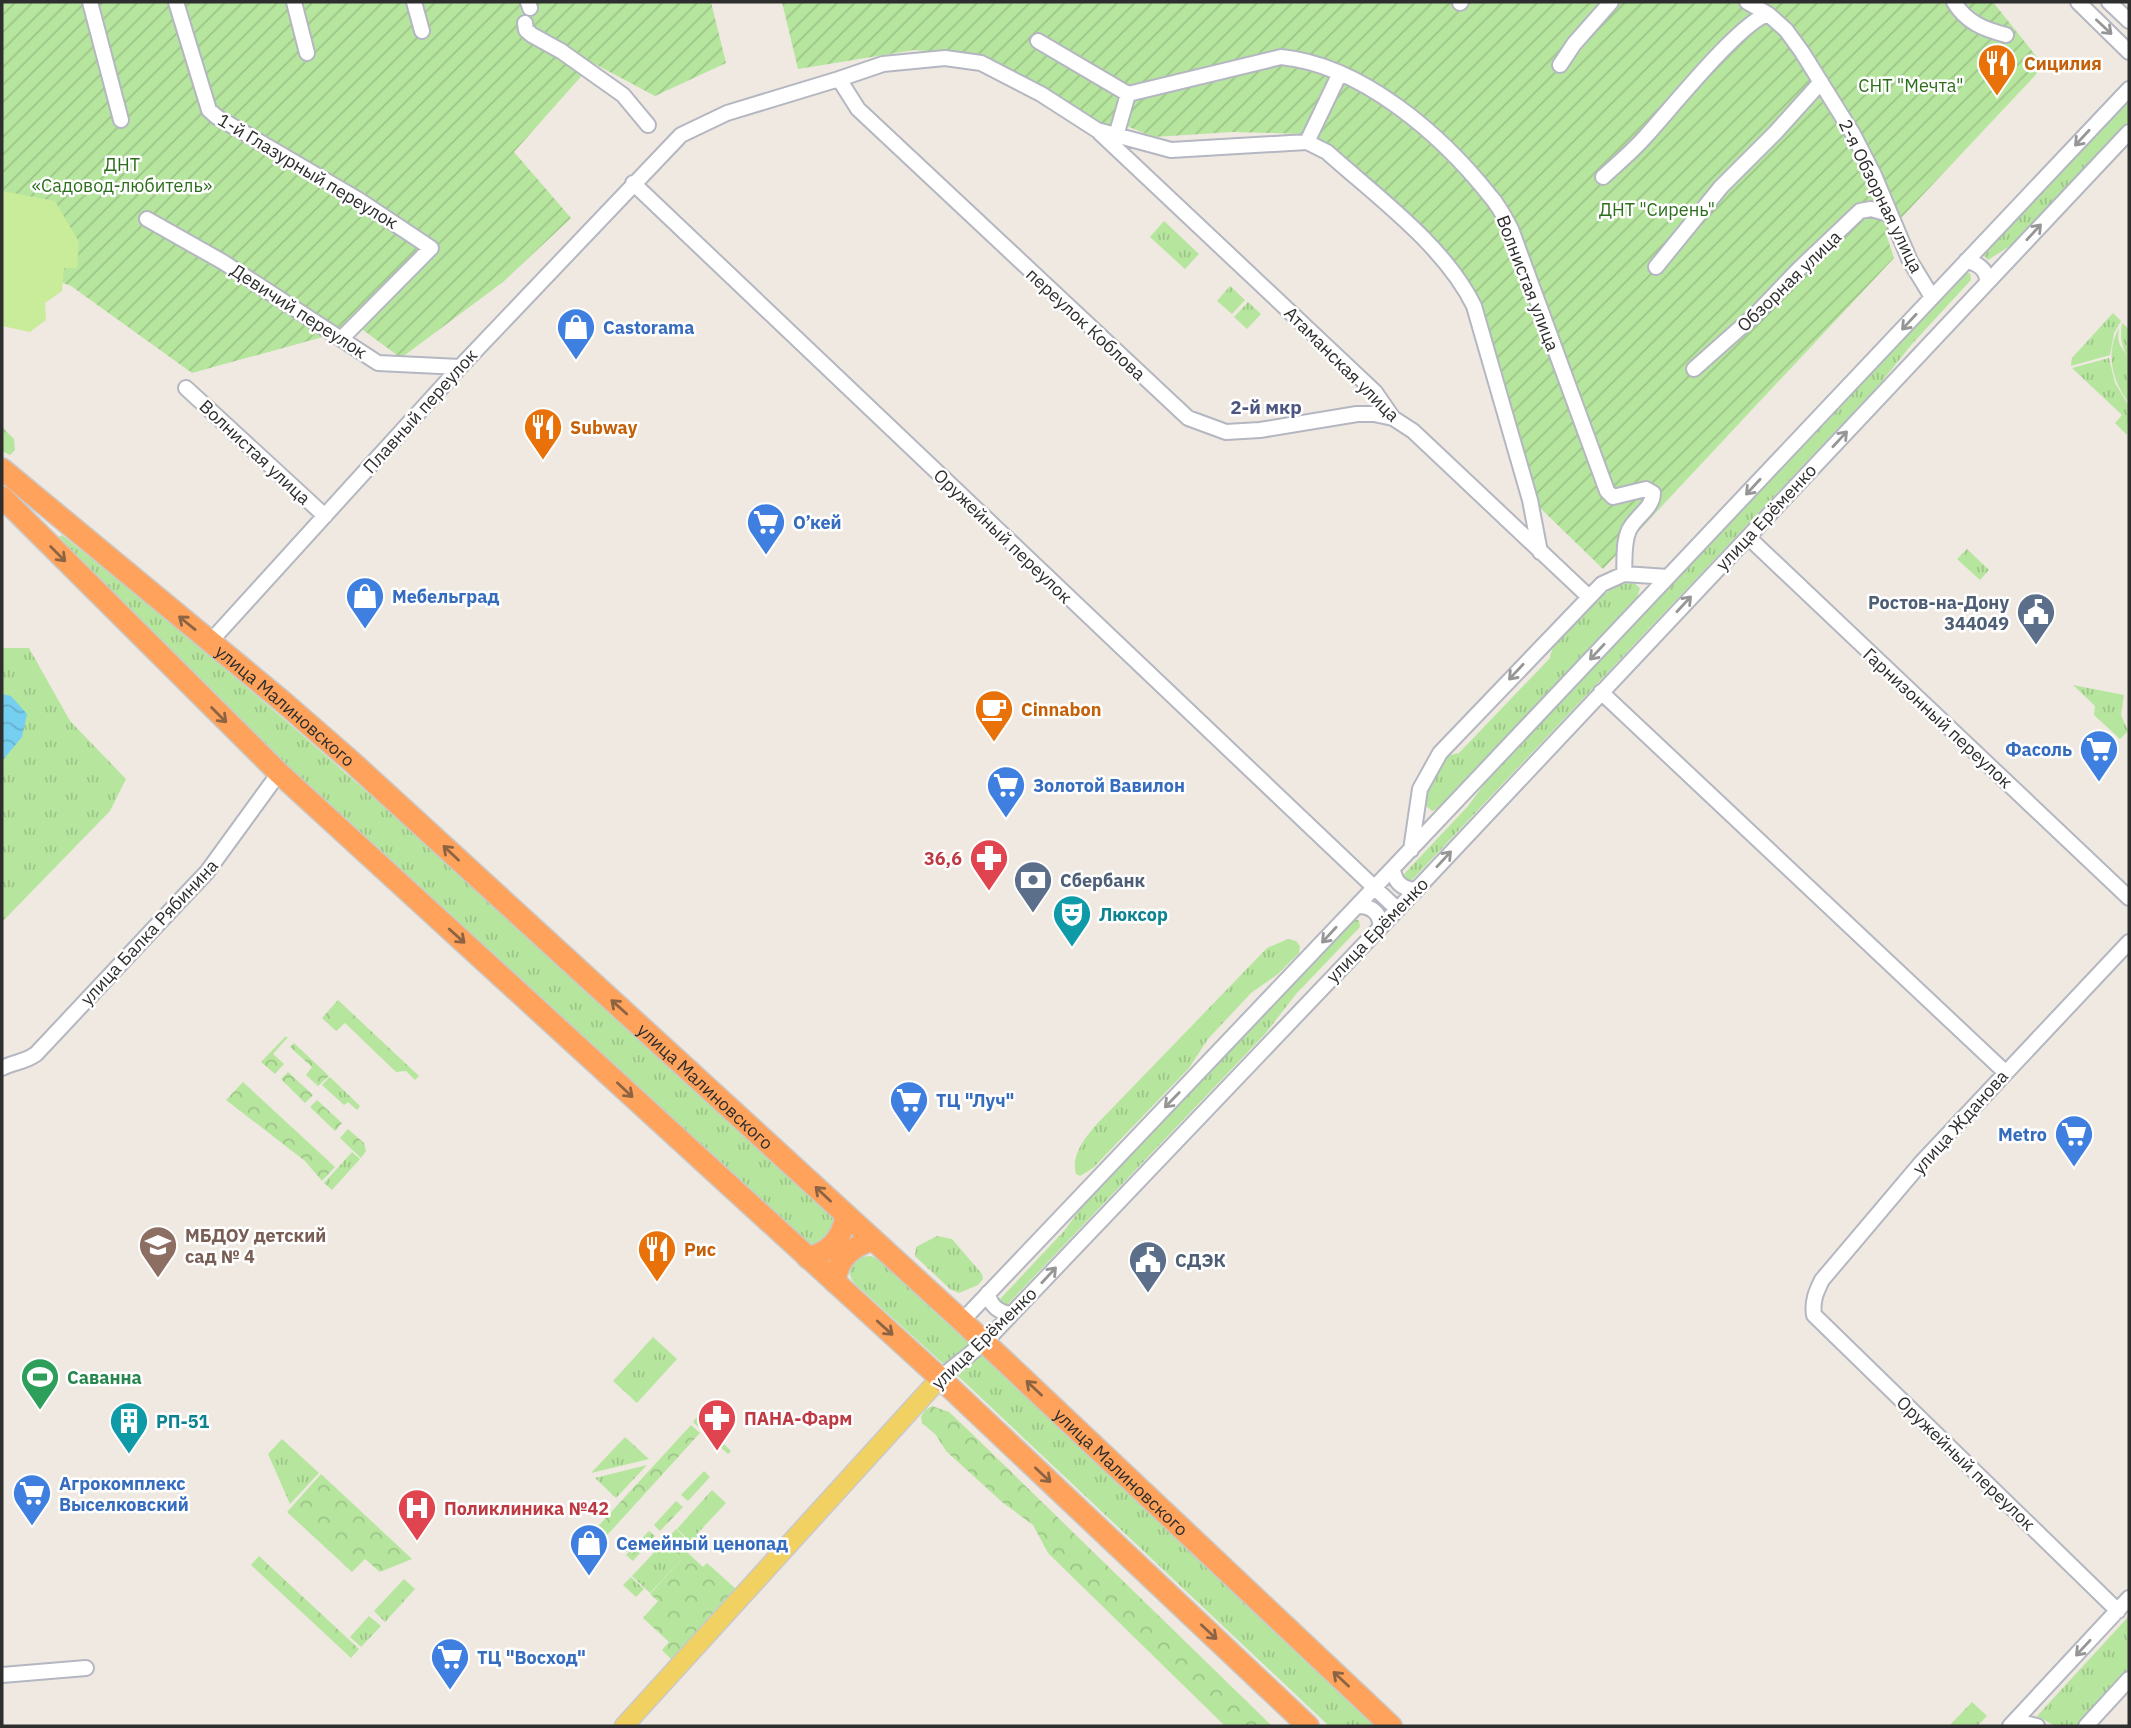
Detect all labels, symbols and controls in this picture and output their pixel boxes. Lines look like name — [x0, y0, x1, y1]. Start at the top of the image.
one-way arrow — [2095, 18, 2112, 35]
restaurant icon: Сицилия — [1976, 42, 2018, 97]
place label: Сицилия — [2024, 52, 2102, 75]
park label: СНТ "Мечта" — [1858, 74, 1964, 97]
street label: 1-й Глазурный переулок — [214, 108, 402, 234]
street label: 2-я Обзорная улица — [1834, 115, 1928, 277]
one-way arrow — [2074, 129, 2091, 146]
park label: ДНТ «Садовод-любитель» — [32, 153, 212, 197]
park label: ДНТ "Сирень" — [1599, 198, 1715, 221]
street label: Волнистая улица — [1491, 212, 1565, 355]
one-way arrow — [2026, 224, 2043, 241]
street label: Обзорная улица — [1732, 225, 1846, 337]
street label: Девичий переулок — [227, 258, 372, 364]
street label: переулок Коблова — [1021, 263, 1151, 386]
street label: Атаманская улица — [1280, 302, 1405, 427]
shop icon: Castorama — [555, 306, 597, 361]
one-way arrow — [1901, 313, 1918, 330]
place label: Castorama — [603, 316, 694, 339]
street label: Плавный переулок — [358, 344, 482, 478]
street label: Волнистая улица — [195, 395, 316, 510]
district label: 2-й мкр — [1230, 395, 1302, 419]
restaurant icon: Subway — [522, 406, 564, 461]
place label: Subway — [570, 416, 638, 439]
one-way arrow — [1832, 430, 1848, 448]
street label: улица Ерёменко — [1711, 459, 1821, 575]
street label: Оружейный переулок — [929, 464, 1077, 608]
one-way arrow — [1744, 478, 1761, 495]
supermarket icon: О’кей — [745, 501, 787, 556]
place label: О’кей — [793, 511, 842, 534]
one-way arrow — [50, 545, 67, 562]
shop icon: Мебельград — [344, 575, 386, 630]
place label: Мебельград — [392, 585, 500, 608]
place label: Ростов-на-Дону 344049 — [1868, 591, 2009, 635]
public building icon: Ростов-на-Дону 344049 — [2015, 591, 2057, 646]
one-way arrow — [1676, 595, 1692, 613]
one-way arrow — [179, 616, 197, 631]
street label: улица Малиновского — [211, 639, 360, 771]
one-way arrow — [1588, 643, 1605, 660]
street label: Гарнизонный переулок — [1858, 643, 2018, 793]
one-way arrow — [1508, 663, 1525, 680]
cafe icon: Cinnabon — [973, 688, 1015, 743]
place label: Cinnabon — [1021, 698, 1101, 721]
one-way arrow — [210, 706, 227, 723]
supermarket icon: Фасоль — [2078, 728, 2120, 783]
place label: Фасоль — [2005, 738, 2072, 761]
supermarket icon: Золотой Вавилон — [985, 764, 1027, 819]
place label: Золотой Вавилон — [1033, 774, 1185, 797]
pharmacy icon: 36,6 — [968, 837, 1010, 892]
one-way arrow — [442, 845, 460, 861]
place label: 36,6 — [924, 847, 962, 870]
one-way arrow — [1436, 851, 1453, 868]
street label: улица Балка Рябинина — [75, 854, 223, 1010]
bank icon: Сбербанк — [1012, 859, 1054, 914]
place label: Сбербанк — [1060, 869, 1145, 892]
street label: улица Ерёменко — [1321, 873, 1433, 987]
theatre icon: Люксор — [1051, 893, 1093, 948]
place label: Люксор — [1099, 903, 1168, 926]
one-way arrow — [1321, 927, 1338, 944]
one-way arrow — [448, 928, 465, 945]
one-way arrow — [610, 999, 628, 1015]
street label: улица Малиновского — [633, 1018, 778, 1154]
street label: улица Жданова — [1907, 1065, 2013, 1179]
supermarket icon: ТЦ "Луч" — [888, 1079, 930, 1134]
one-way arrow — [616, 1082, 634, 1098]
place label: ТЦ "Луч" — [936, 1089, 1014, 1112]
one-way arrow — [1164, 1091, 1181, 1108]
supermarket icon: Metro — [2053, 1113, 2095, 1168]
place label: Metro — [1998, 1123, 2047, 1146]
one-way arrow — [815, 1185, 832, 1202]
school or university icon: МБДОУ детский сад № 4 — [137, 1224, 179, 1279]
place label: МБДОУ детский сад № 4 — [185, 1224, 326, 1268]
restaurant icon: Рис — [636, 1228, 678, 1283]
place label: Рис — [684, 1238, 716, 1261]
public building icon: СДЭК — [1127, 1239, 1169, 1294]
place label: СДЭК — [1175, 1249, 1226, 1272]
one-way arrow — [1041, 1266, 1057, 1284]
street label: улица Ерёменко — [927, 1282, 1041, 1394]
one-way arrow — [876, 1319, 893, 1336]
sports icon: Саванна — [19, 1356, 61, 1411]
place label: Саванна — [67, 1366, 142, 1389]
one-way arrow — [1026, 1380, 1043, 1397]
street label: Оружейный переулок — [1892, 1391, 2040, 1535]
pharmacy icon: ПАНА-Фарм — [696, 1397, 738, 1452]
building icon: РП-51 — [108, 1400, 150, 1455]
street label: улица Малиновского — [1049, 1402, 1193, 1540]
place label: ПАНА-Фарм — [744, 1407, 852, 1430]
place label: РП-51 — [156, 1410, 210, 1433]
one-way arrow — [1034, 1467, 1051, 1484]
supermarket icon: Агрокомплекс Выселковский — [11, 1472, 53, 1527]
place label: Агрокомплекс Выселковский — [59, 1472, 189, 1516]
hospital icon: Поликлиника №42 — [396, 1487, 438, 1542]
place label: Поликлиника №42 — [444, 1497, 609, 1520]
shop icon: Семейный ценопад — [568, 1522, 610, 1577]
place label: Семейный ценопад — [616, 1532, 788, 1555]
one-way arrow — [1200, 1623, 1217, 1640]
supermarket icon: ТЦ "Восход" — [429, 1636, 471, 1691]
one-way arrow — [2075, 1639, 2091, 1657]
place label: ТЦ "Восход" — [477, 1646, 586, 1669]
one-way arrow — [1333, 1671, 1350, 1688]

